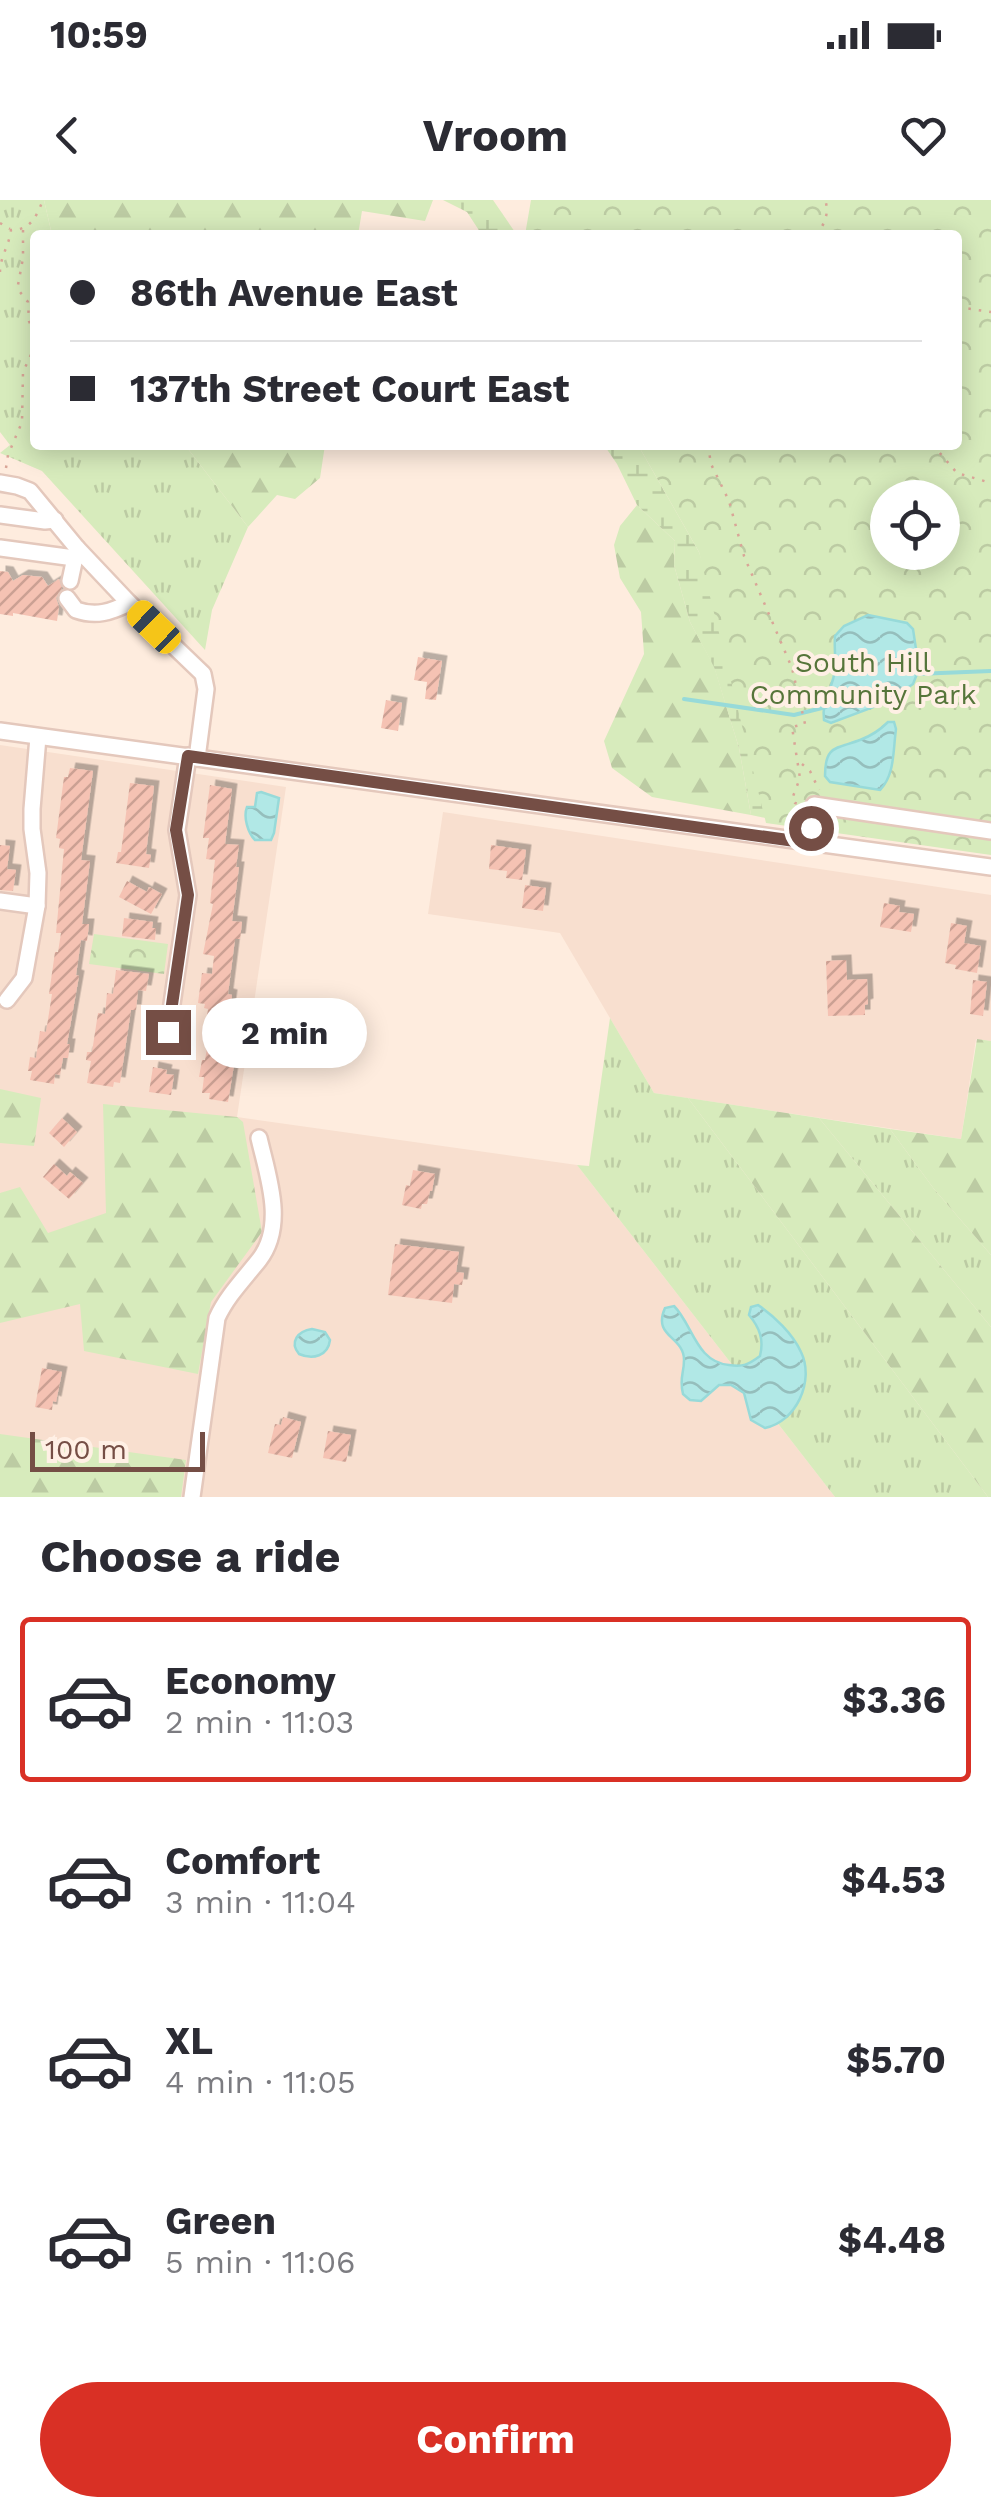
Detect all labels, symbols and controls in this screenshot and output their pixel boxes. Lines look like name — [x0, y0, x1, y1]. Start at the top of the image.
text: 10:59 — [50, 13, 148, 57]
icon: back — [40, 108, 95, 163]
icon: heart — [896, 108, 951, 163]
text: Vroom — [423, 109, 568, 162]
text: 86th Avenue East — [130, 271, 458, 315]
text: 137th Street Court East — [130, 367, 569, 411]
map controls — [870, 480, 960, 570]
button: locate — [870, 480, 960, 570]
car — [122, 595, 186, 659]
park label: South Hill Community Park — [750, 646, 976, 711]
route start — [789, 806, 834, 851]
callout: 2 min — [203, 997, 368, 1067]
route end — [146, 1010, 191, 1055]
text: 2 min — [241, 1014, 328, 1052]
scale bar — [30, 1427, 205, 1472]
text: 100 m — [45, 1433, 127, 1466]
text: Choose a ride — [40, 1530, 340, 1583]
icon: car — [45, 1655, 135, 1745]
text: Economy — [165, 1659, 336, 1703]
text: $3.36 — [842, 1678, 946, 1722]
text: 2 min · 11:03 — [165, 1703, 354, 1741]
icon: car — [45, 1835, 135, 1925]
text: Comfort — [165, 1839, 320, 1883]
text: $4.53 — [842, 1858, 946, 1902]
text: 3 min · 11:04 — [165, 1883, 356, 1921]
icon: car — [45, 2015, 135, 2105]
text: XL — [165, 2019, 213, 2063]
text: $5.70 — [846, 2038, 946, 2082]
text: 4 min · 11:05 — [165, 2063, 356, 2101]
icon: car — [45, 2195, 135, 2285]
text: Green — [165, 2199, 276, 2243]
text: $4.48 — [838, 2218, 946, 2262]
text: 5 min · 11:06 — [165, 2243, 356, 2281]
button: Confirm — [40, 2382, 951, 2497]

